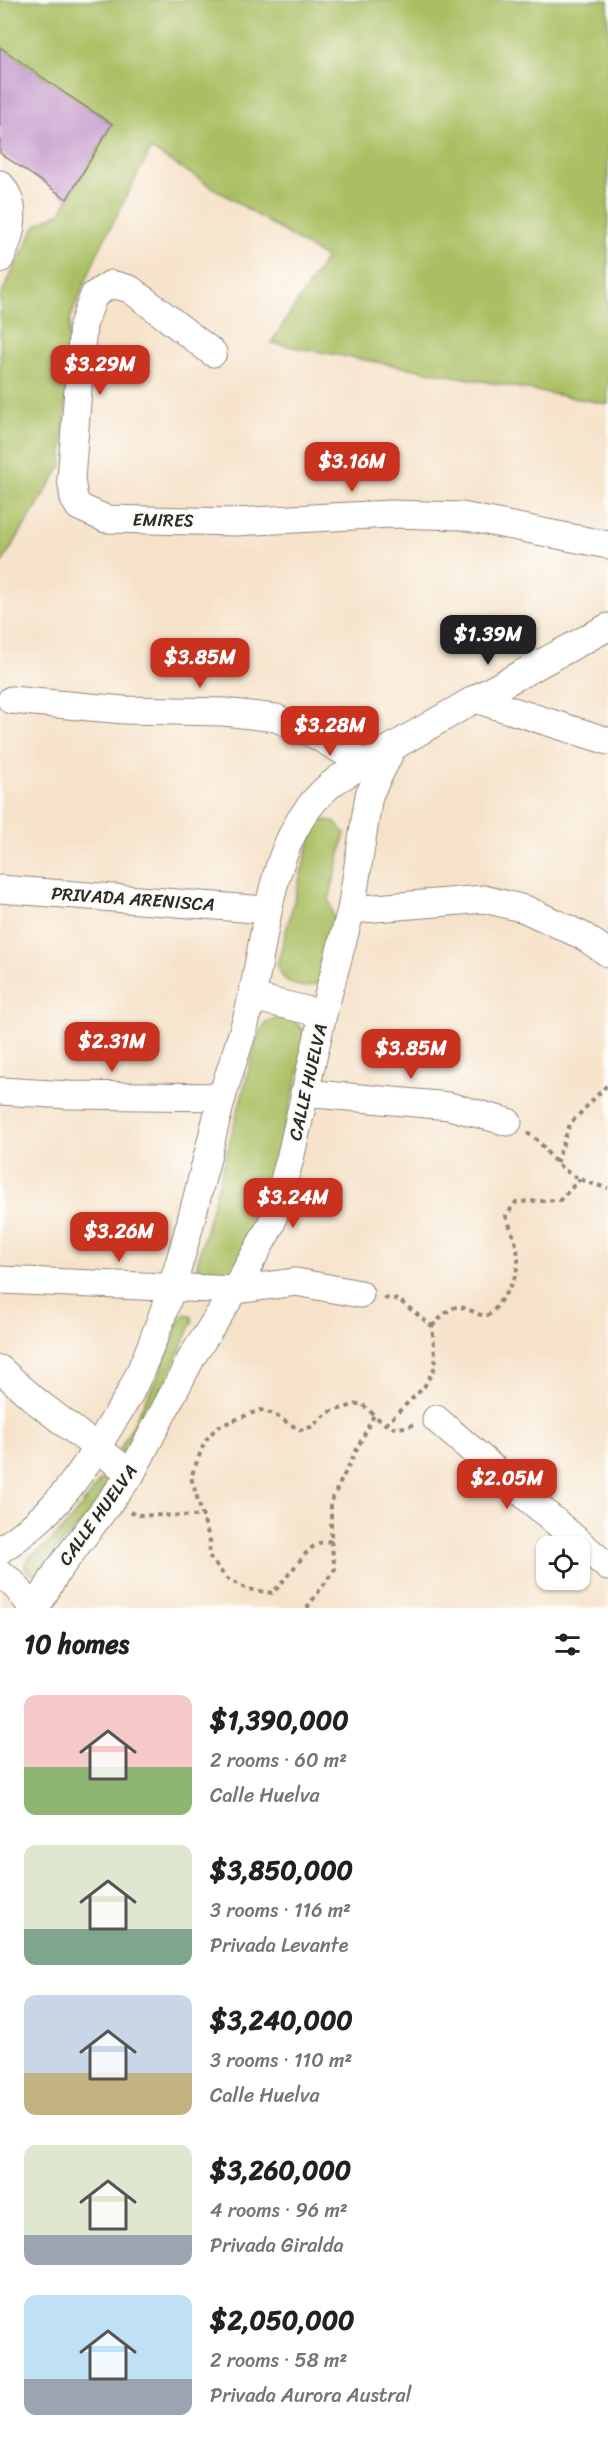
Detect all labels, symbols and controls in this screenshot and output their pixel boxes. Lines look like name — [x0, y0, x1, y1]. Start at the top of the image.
pin: $3.29M — [51, 345, 149, 396]
text: $3.29M — [65, 347, 135, 382]
pin: $3.16M — [303, 442, 401, 493]
text: $3.16M — [319, 444, 385, 479]
street label: EMIRES — [132, 503, 194, 537]
pin: $1.39M — [439, 615, 537, 666]
text: $1.39M — [454, 617, 522, 652]
pin: $3.85M — [151, 638, 249, 689]
text: $3.85M — [164, 640, 236, 675]
pin: $3.28M — [281, 706, 379, 757]
text: $3.28M — [295, 708, 365, 743]
street label: PRIVADA ARENISCA — [50, 877, 216, 921]
street label: CALLE HUELVA — [279, 1020, 337, 1144]
pin: $2.31M — [63, 1022, 161, 1073]
text: $2.31M — [79, 1024, 145, 1059]
pin: $3.85M — [362, 1029, 460, 1080]
text: $3.85M — [375, 1031, 447, 1066]
pin: $3.24M — [244, 1178, 342, 1229]
text: $3.24M — [258, 1180, 328, 1215]
pin: $3.26M — [70, 1212, 168, 1263]
text: $3.26M — [84, 1214, 154, 1249]
street label: CALLE HUELVA — [50, 1457, 146, 1573]
pin: $2.05M — [458, 1459, 556, 1510]
text: $2.05M — [471, 1461, 543, 1496]
map controls — [536, 1536, 590, 1590]
button: locate — [536, 1536, 590, 1590]
text: 10 homes — [24, 1621, 129, 1667]
icon: filters — [551, 1628, 584, 1661]
text: $1,390,000 — [210, 1697, 349, 1743]
icon: home — [72, 1719, 144, 1791]
text: 2 rooms · 60 m² — [210, 1743, 347, 1778]
text: Calle Huelva — [210, 1778, 320, 1813]
text: $3,850,000 — [210, 1847, 353, 1893]
icon: home — [72, 1869, 144, 1941]
text: 3 rooms · 116 m² — [210, 1893, 351, 1928]
text: Privada Levante — [210, 1928, 348, 1963]
text: $3,240,000 — [210, 1997, 353, 2043]
icon: home — [72, 2019, 144, 2091]
text: 3 rooms · 110 m² — [210, 2043, 352, 2078]
text: Calle Huelva — [210, 2078, 320, 2113]
text: $3,260,000 — [210, 2147, 351, 2193]
icon: home — [72, 2169, 144, 2241]
text: 4 rooms · 96 m² — [210, 2193, 348, 2228]
text: Privada Giralda — [210, 2228, 343, 2263]
text: $2,050,000 — [210, 2297, 355, 2343]
icon: home — [72, 2319, 144, 2391]
text: 2 rooms · 58 m² — [210, 2343, 347, 2378]
text: Privada Aurora Austral — [210, 2378, 411, 2413]

